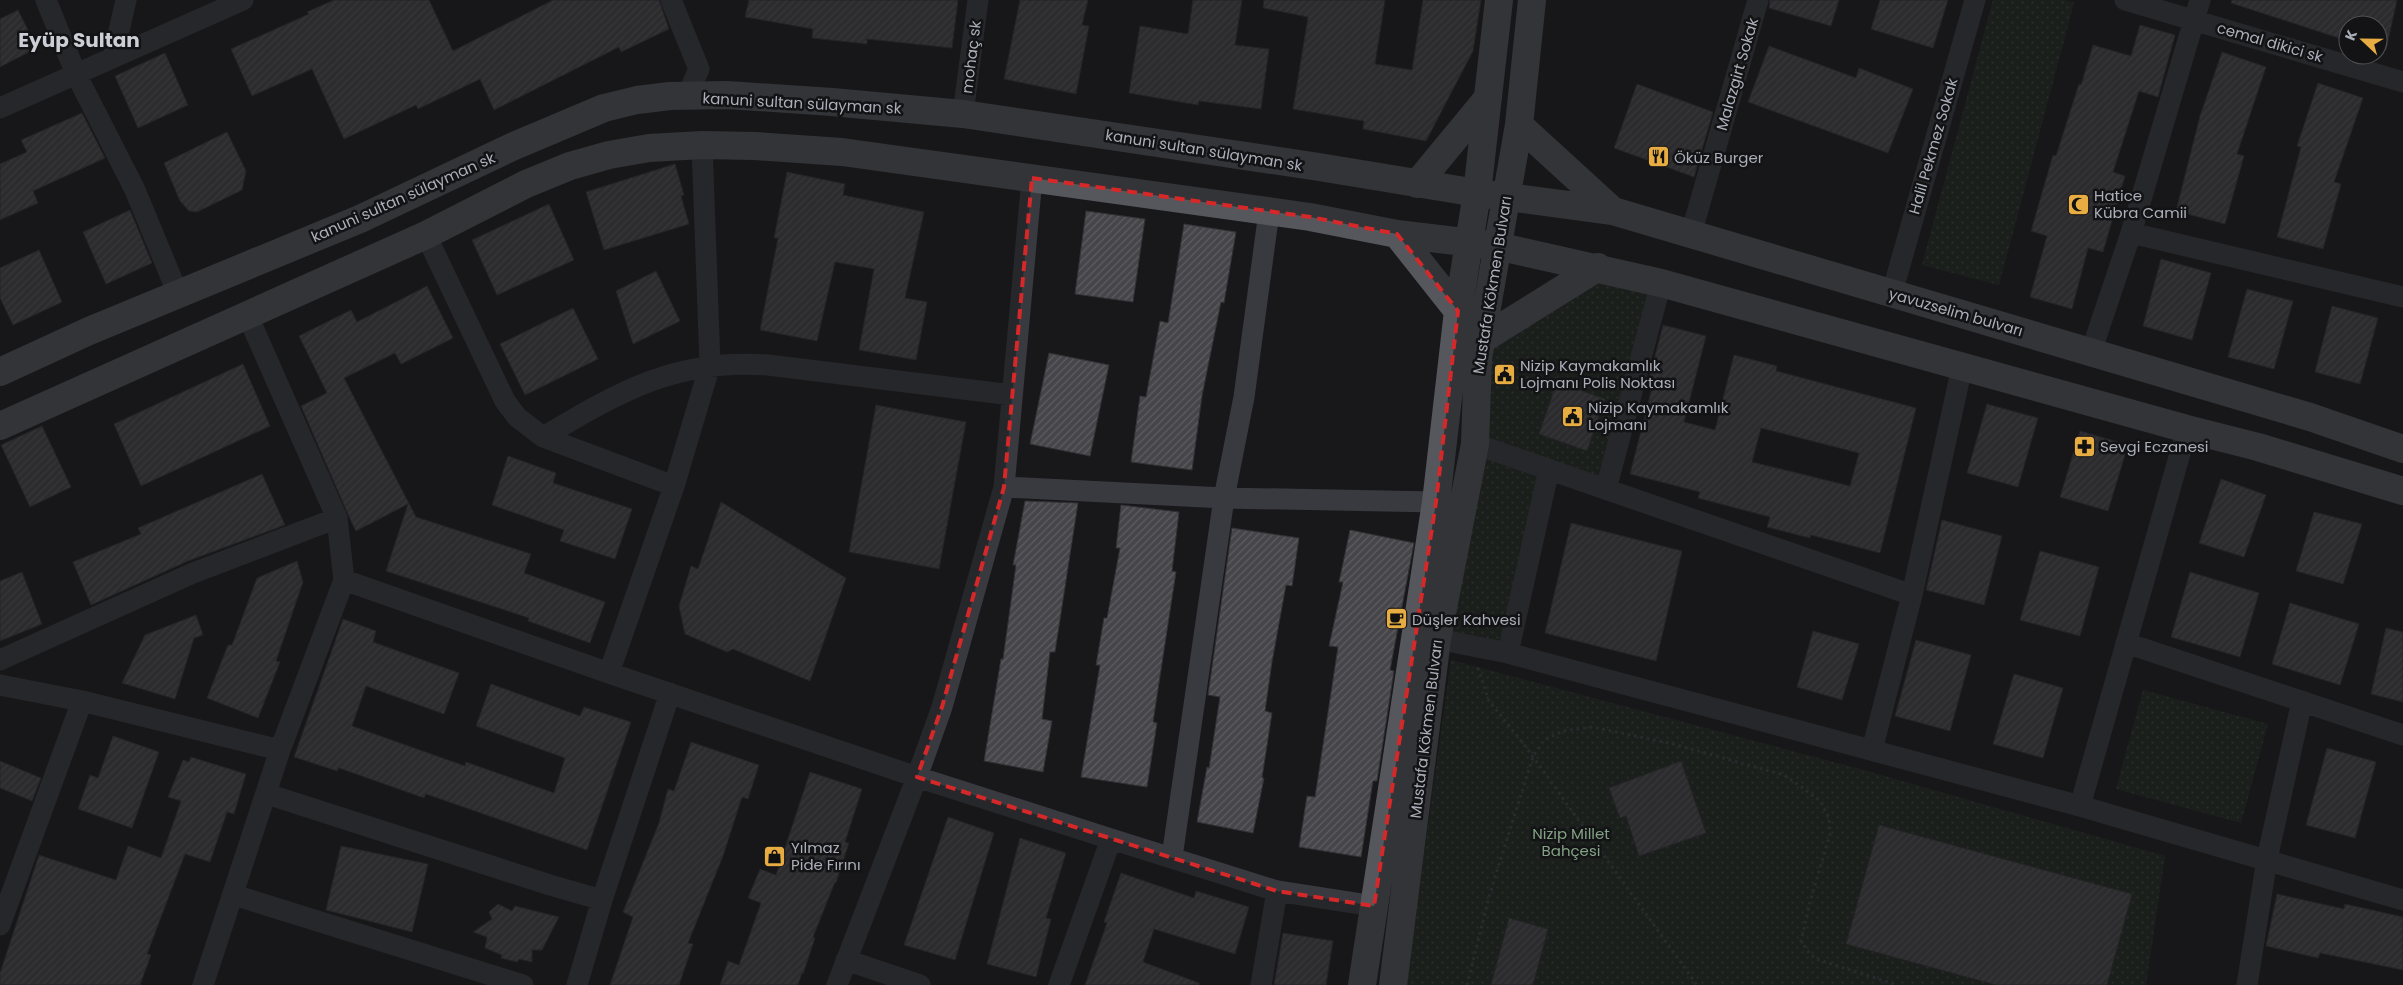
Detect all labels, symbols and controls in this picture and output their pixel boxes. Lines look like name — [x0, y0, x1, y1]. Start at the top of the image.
street label: Malazgirt Sokak — [1711, 15, 1763, 133]
north arrow — [2338, 15, 2388, 65]
street label: cemal dikici sk — [2215, 17, 2326, 67]
street label: mohaç sk — [956, 19, 986, 95]
district label: Eyüp Sultan — [18, 26, 140, 54]
text: K — [2340, 27, 2362, 43]
street label: Halil Pekmez Sokak — [1903, 75, 1963, 217]
street label: kanuni sultan sülayman sk — [702, 87, 902, 119]
street label: kanuni sultan sülayman sk — [1104, 124, 1304, 176]
restaurant icon: Öküz Burger — [1646, 145, 1670, 169]
street label: kanuni sultan sülayman sk — [308, 147, 498, 247]
place label: Öküz Burger — [1674, 147, 1764, 168]
place label: Hatice Kübra Camii — [2094, 185, 2187, 223]
mosque icon: Hatice Kübra Camii — [2066, 192, 2090, 216]
street label: Mustafa Kökmen Bulvarı — [1468, 194, 1516, 376]
street label: yavuzselim bulvarı — [1886, 283, 2026, 341]
place label: Nizip Kaymakamlık Lojmanı Polis Noktası — [1520, 355, 1675, 393]
public building icon: Nizip Kaymakamlık Lojmanı Polis Noktası — [1492, 362, 1516, 386]
place label: Nizip Kaymakamlık Lojmanı — [1588, 397, 1729, 435]
public building icon: Nizip Kaymakamlık Lojmanı — [1560, 404, 1584, 428]
pharmacy icon: Sevgi Eczanesi — [2072, 434, 2096, 458]
place label: Sevgi Eczanesi — [2100, 436, 2209, 457]
cafe icon: Düşler Kahvesi — [1384, 607, 1408, 631]
place label: Düşler Kahvesi — [1412, 609, 1521, 630]
street label: Mustafa Kökmen Bulvarı — [1405, 638, 1447, 820]
park label: Nizip Millet Bahçesi — [1532, 823, 1610, 861]
place label: Yılmaz Pide Fırını — [791, 837, 861, 875]
shop icon: Yılmaz Pide Fırını — [763, 844, 787, 868]

